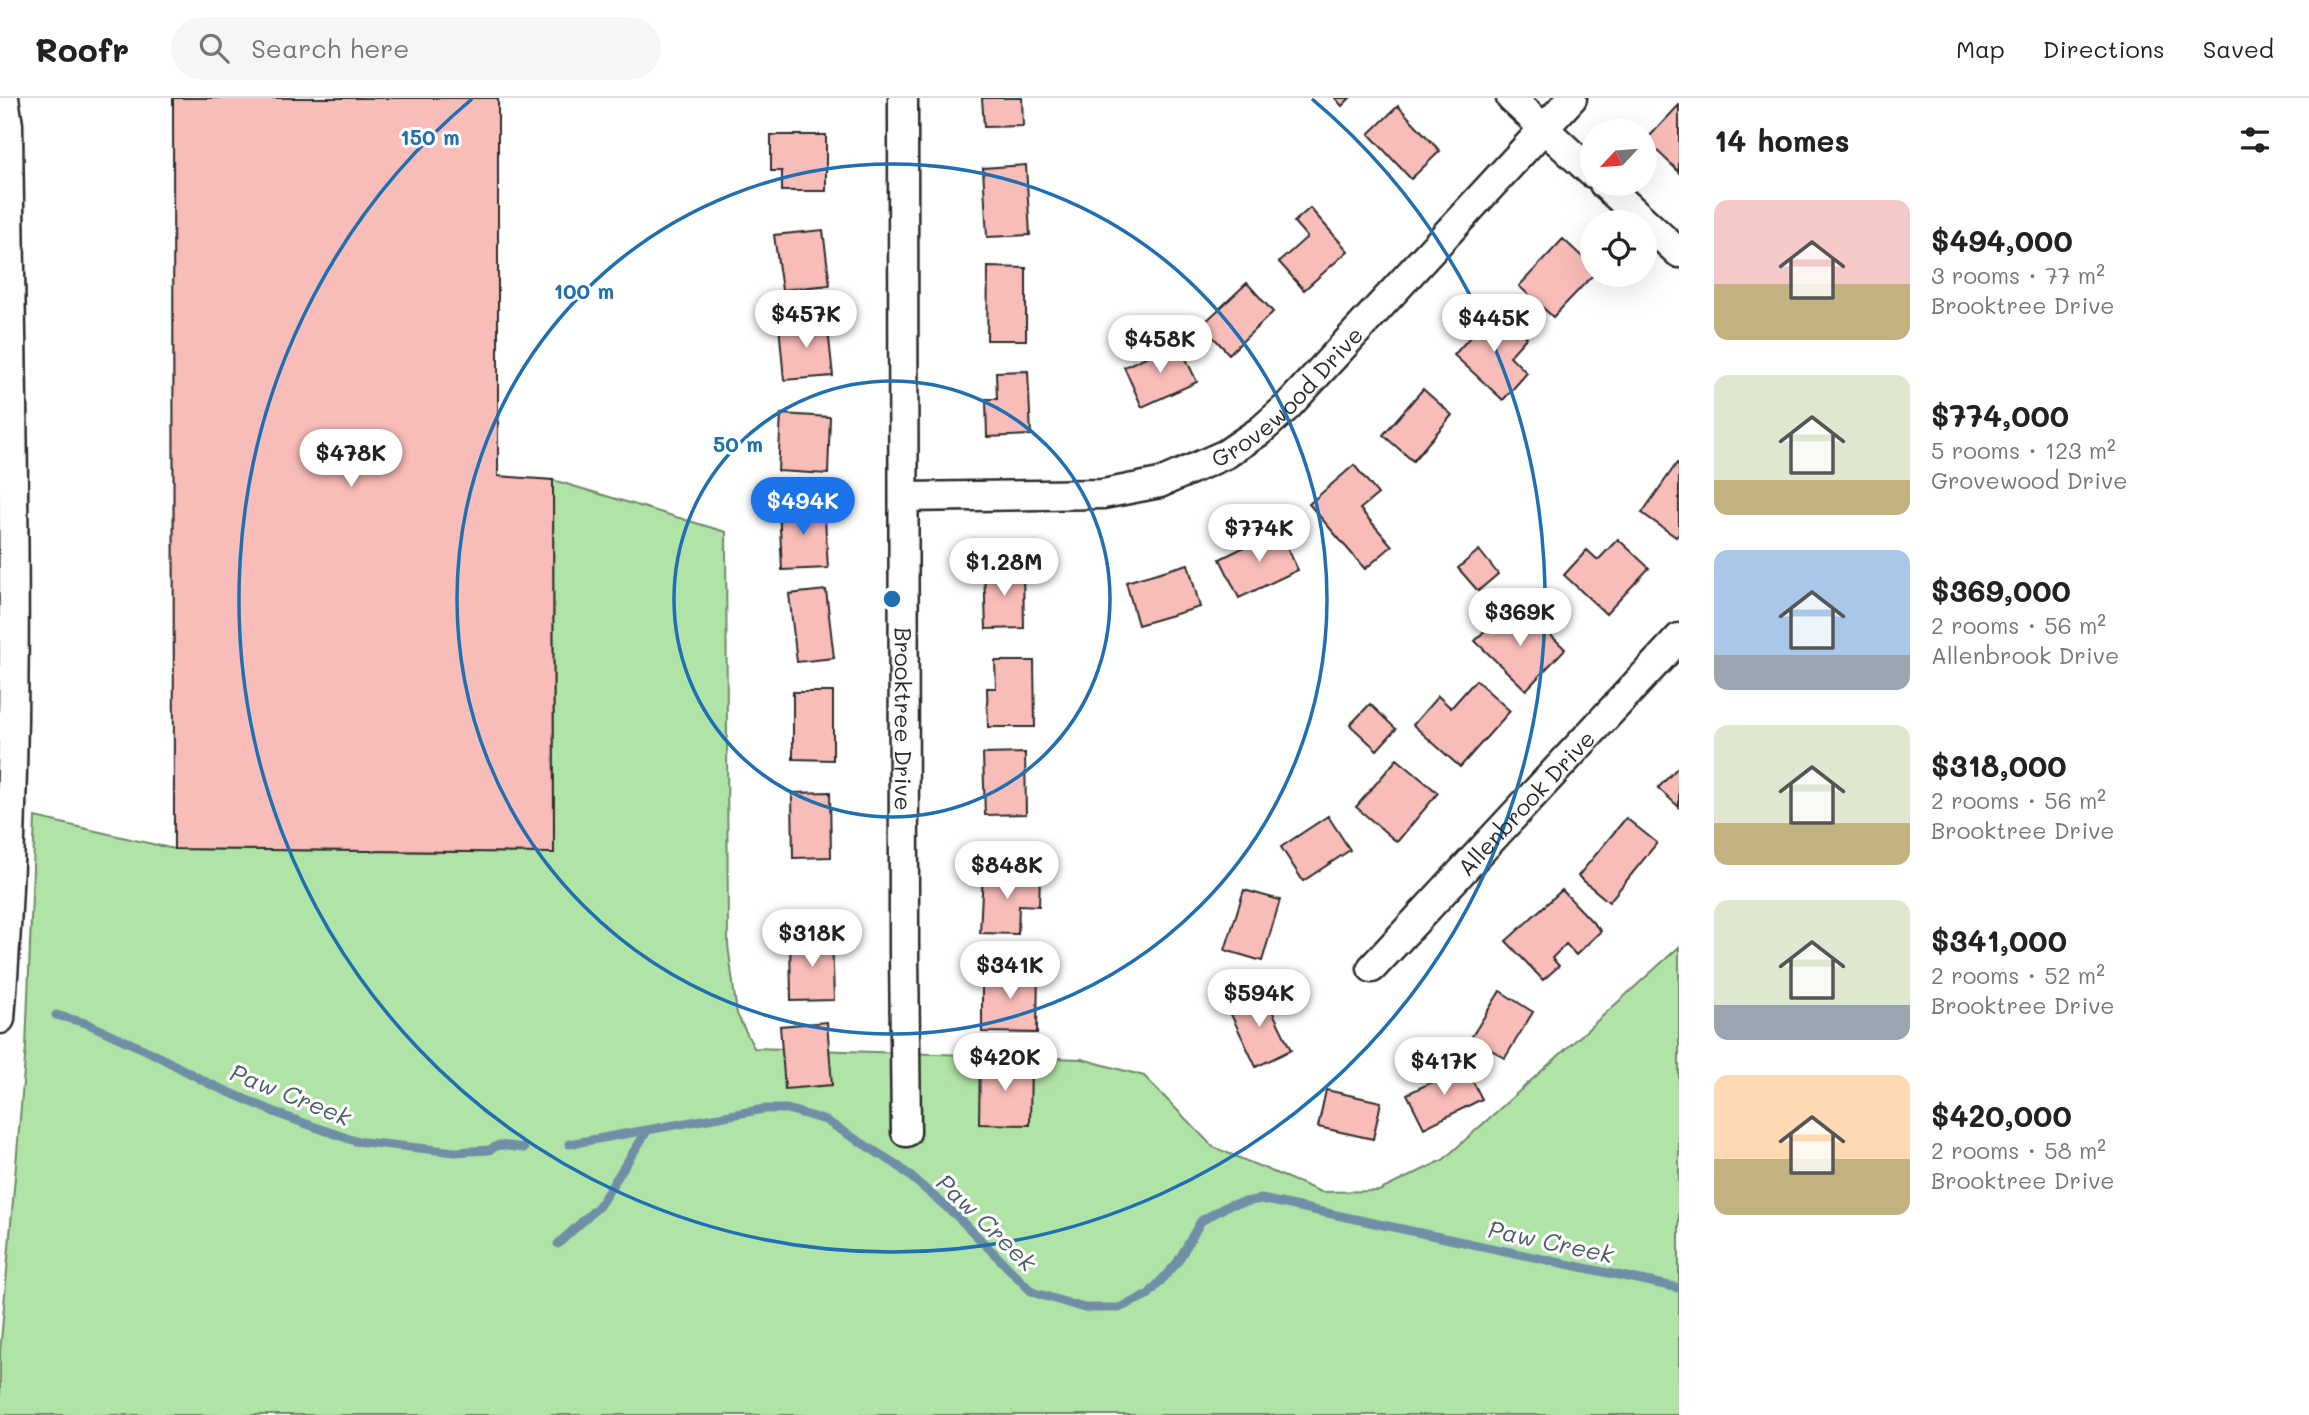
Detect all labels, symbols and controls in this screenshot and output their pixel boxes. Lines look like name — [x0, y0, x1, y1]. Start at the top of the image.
search box — [171, 17, 661, 80]
text: Roofr — [35, 27, 129, 70]
icon: search — [195, 29, 233, 67]
text: Search here — [251, 31, 409, 65]
text: Map — [1956, 33, 2005, 64]
text: Directions — [2043, 33, 2165, 64]
text: Saved — [2203, 33, 2274, 64]
north arrow — [1580, 119, 1657, 196]
map controls — [1580, 119, 1657, 287]
text: 14 homes — [1714, 120, 1850, 160]
icon: filters — [2236, 121, 2274, 159]
text: 150 m — [400, 123, 460, 150]
button: locate — [1580, 210, 1657, 287]
text: $494,000 — [1931, 220, 2073, 260]
icon: home — [1770, 228, 1854, 312]
text: 3 rooms · 77 m² — [1931, 260, 2105, 290]
text: 100 m — [554, 277, 614, 304]
pin: $457K — [757, 290, 855, 350]
text: Brooktree Drive — [1931, 290, 2115, 320]
pin: $445K — [1445, 294, 1543, 354]
text: $457K — [771, 298, 841, 328]
text: $445K — [1458, 302, 1530, 332]
pin: $458K — [1111, 316, 1209, 375]
street label: Grovewood Drive — [1207, 320, 1369, 474]
text: $458K — [1124, 323, 1196, 353]
text: $774,000 — [1931, 395, 2069, 435]
icon: home — [1770, 403, 1854, 487]
pin: $478K — [302, 430, 400, 489]
text: 50 m — [713, 430, 763, 457]
text: 5 rooms · 123 m² — [1931, 435, 2116, 465]
text: $478K — [315, 437, 387, 467]
text: Grovewood Drive — [1931, 465, 2128, 495]
pin: $494K — [754, 478, 852, 537]
text: $494K — [767, 485, 839, 515]
pin: $774K — [1210, 504, 1308, 564]
text: $774K — [1224, 512, 1294, 542]
pin: $1.28M — [947, 538, 1061, 598]
text: $1.28M — [965, 546, 1043, 576]
text: $369,000 — [1931, 570, 2071, 610]
icon: home — [1770, 578, 1854, 662]
centre of rings — [880, 587, 904, 611]
pin: $369K — [1471, 588, 1569, 648]
text: $369K — [1485, 596, 1555, 626]
text: 2 rooms · 56 m² — [1931, 610, 2106, 640]
street label: Brooktree Drive — [889, 627, 919, 811]
text: Allenbrook Drive — [1931, 640, 2119, 670]
street label: Allenbrook Drive — [1451, 723, 1601, 882]
text: $318,000 — [1931, 745, 2067, 785]
icon: home — [1770, 753, 1854, 837]
text: 2 rooms · 56 m² — [1931, 785, 2106, 815]
text: Brooktree Drive — [1931, 815, 2115, 845]
pin: $848K — [958, 842, 1056, 901]
text: $848K — [971, 849, 1043, 879]
pin: $318K — [763, 910, 861, 969]
text: $318K — [778, 917, 846, 947]
text: $341,000 — [1931, 920, 2067, 960]
icon: home — [1770, 928, 1854, 1012]
pin: $341K — [961, 942, 1059, 1001]
text: $341K — [976, 949, 1044, 979]
text: 2 rooms · 52 m² — [1931, 960, 2105, 990]
pin: $594K — [1210, 970, 1308, 1029]
text: $594K — [1223, 977, 1295, 1007]
text: Brooktree Drive — [1931, 990, 2115, 1020]
pin: $420K — [956, 1034, 1054, 1093]
pin: $417K — [1395, 1038, 1493, 1097]
text: $420K — [969, 1041, 1041, 1071]
text: $417K — [1411, 1045, 1477, 1075]
water label: Paw Creek — [226, 1056, 357, 1133]
text: $420,000 — [1931, 1095, 2072, 1135]
icon: home — [1770, 1103, 1854, 1187]
text: 2 rooms · 58 m² — [1931, 1135, 2106, 1165]
text: Brooktree Drive — [1931, 1165, 2115, 1195]
water label: Paw Creek — [930, 1167, 1045, 1278]
water label: Paw Creek — [1485, 1213, 1618, 1270]

